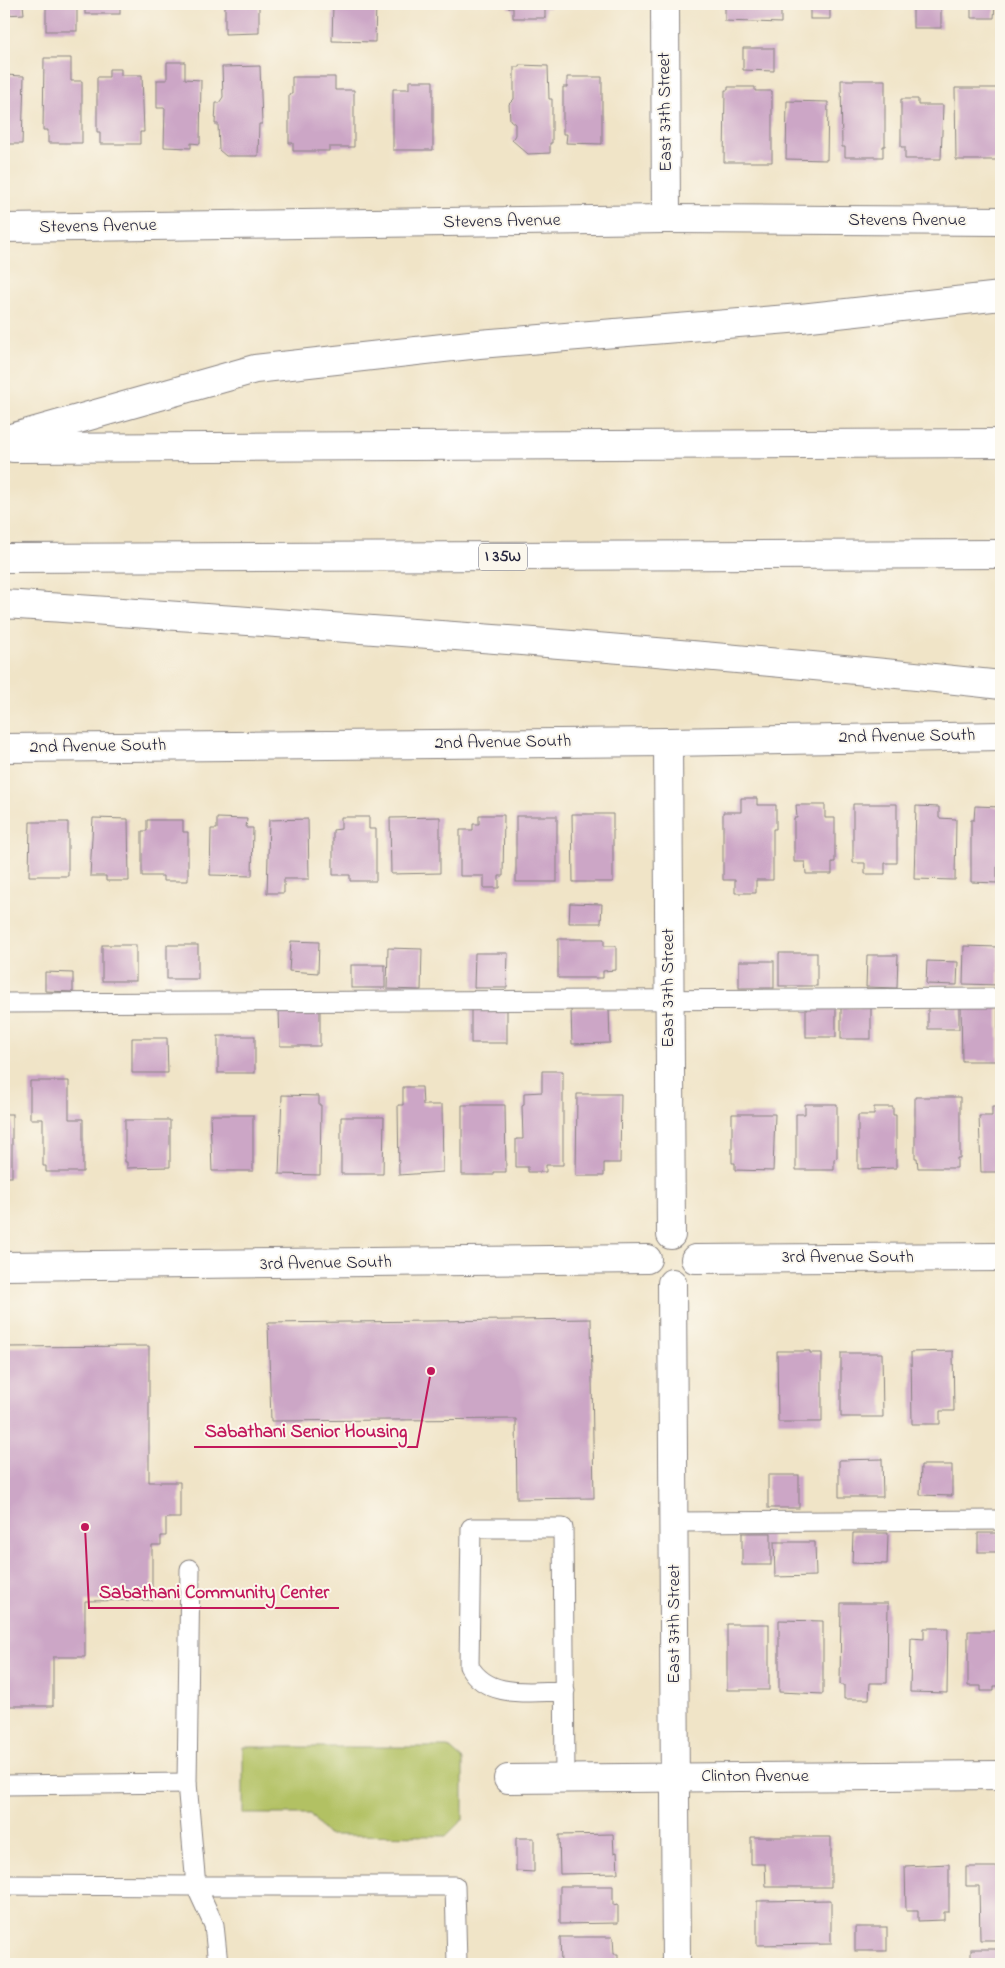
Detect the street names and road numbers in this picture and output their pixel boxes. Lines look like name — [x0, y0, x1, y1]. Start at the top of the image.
street label: East 37th Street — [652, 52, 680, 172]
street label: Stevens Avenue — [443, 208, 562, 236]
street label: Stevens Avenue — [848, 208, 967, 234]
street label: Stevens Avenue — [39, 213, 158, 241]
road number: I 35W — [479, 544, 527, 570]
street label: 2nd Avenue South — [839, 723, 975, 751]
street label: 2nd Avenue South — [435, 729, 571, 757]
street label: 2nd Avenue South — [30, 733, 166, 761]
street label: East 37th Street — [656, 928, 682, 1048]
street label: 3rd Avenue South — [782, 1245, 914, 1271]
street label: 3rd Avenue South — [260, 1250, 392, 1278]
street label: East 37th Street — [662, 1564, 688, 1684]
street label: Clinton Avenue — [701, 1764, 810, 1790]

